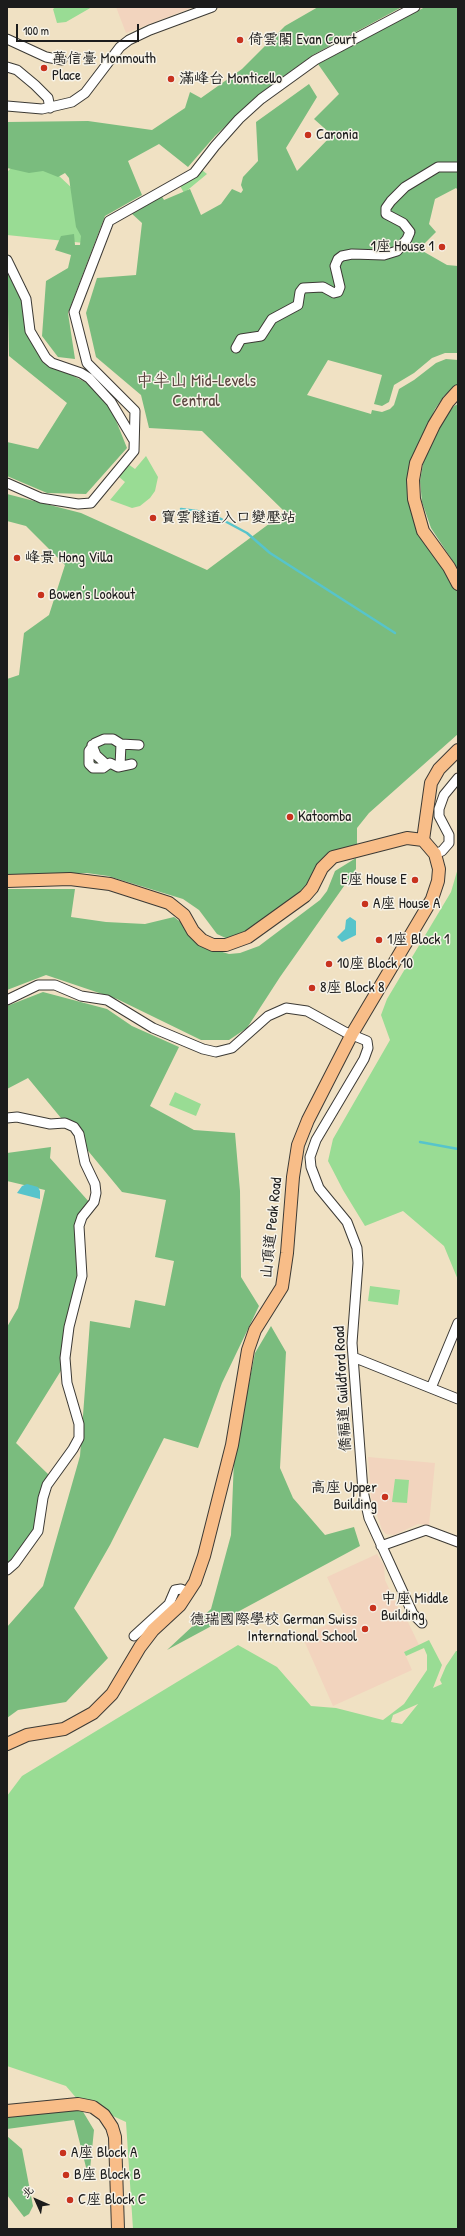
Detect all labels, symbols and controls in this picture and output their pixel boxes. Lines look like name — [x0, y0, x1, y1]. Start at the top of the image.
scale bar — [18, 16, 141, 42]
text: 100 m — [23, 22, 49, 39]
place label: 倚雲閣 Evan Court — [248, 31, 356, 49]
marker: 倚雲閣 Evan Court — [235, 35, 245, 45]
place label: 萬信臺 Monmouth Place — [52, 50, 156, 85]
marker: 萬信臺 Monmouth Place — [39, 63, 49, 73]
place label: 滿峰台 Monticello — [179, 70, 282, 88]
marker: 滿峰台 Monticello — [166, 74, 176, 84]
place label: Caronia — [316, 126, 358, 144]
marker: Caronia — [303, 130, 313, 140]
place label: 1座 House 1 — [370, 238, 434, 256]
marker: 1座 House 1 — [437, 242, 447, 252]
district label: 中半山 Mid-Levels Central — [136, 371, 256, 411]
place label: 寶雲隧道入口變壓站 — [161, 509, 296, 527]
marker: 寶雲隧道入口變壓站 — [148, 513, 158, 523]
place label: 峰景 Hong Villa — [25, 549, 113, 567]
marker: 峰景 Hong Villa — [12, 553, 22, 563]
place label: Bowen's Lookout — [49, 586, 135, 604]
marker: Bowen's Lookout — [36, 590, 46, 600]
place label: Katoomba — [298, 808, 351, 826]
marker: Katoomba — [285, 812, 295, 822]
place label: E座 House E — [341, 871, 407, 889]
marker: E座 House E — [410, 875, 420, 885]
place label: A座 House A — [373, 895, 440, 913]
marker: A座 House A — [360, 899, 370, 909]
place label: 1座 Block 1 — [387, 931, 449, 949]
marker: 1座 Block 1 — [374, 935, 384, 945]
place label: 10座 Block 10 — [337, 955, 413, 973]
marker: 10座 Block 10 — [324, 959, 334, 969]
place label: 8座 Block 8 — [320, 979, 385, 997]
marker: 8座 Block 8 — [307, 983, 317, 993]
street label: 山頂道 Peak Road — [258, 1176, 286, 1280]
street label: 僑福道 Guildford Road — [331, 1326, 355, 1452]
place label: 高座 Upper Building — [311, 1479, 377, 1514]
marker: 高座 Upper Building — [380, 1492, 390, 1502]
place label: 中座 Middle Building — [381, 1590, 448, 1625]
marker: 中座 Middle Building — [368, 1603, 378, 1613]
place label: 德瑞國際學校 German Swiss International School — [190, 1611, 357, 1646]
marker: 德瑞國際學校 German Swiss International School — [360, 1624, 370, 1634]
place label: A座 Block A — [71, 2144, 137, 2162]
marker: A座 Block A — [58, 2148, 68, 2158]
place label: B座 Block B — [74, 2166, 141, 2184]
marker: B座 Block B — [61, 2170, 71, 2180]
north arrow — [16, 2180, 56, 2220]
text: 北 — [19, 2183, 36, 2200]
place label: C座 Block C — [78, 2191, 146, 2209]
marker: C座 Block C — [65, 2195, 75, 2205]

